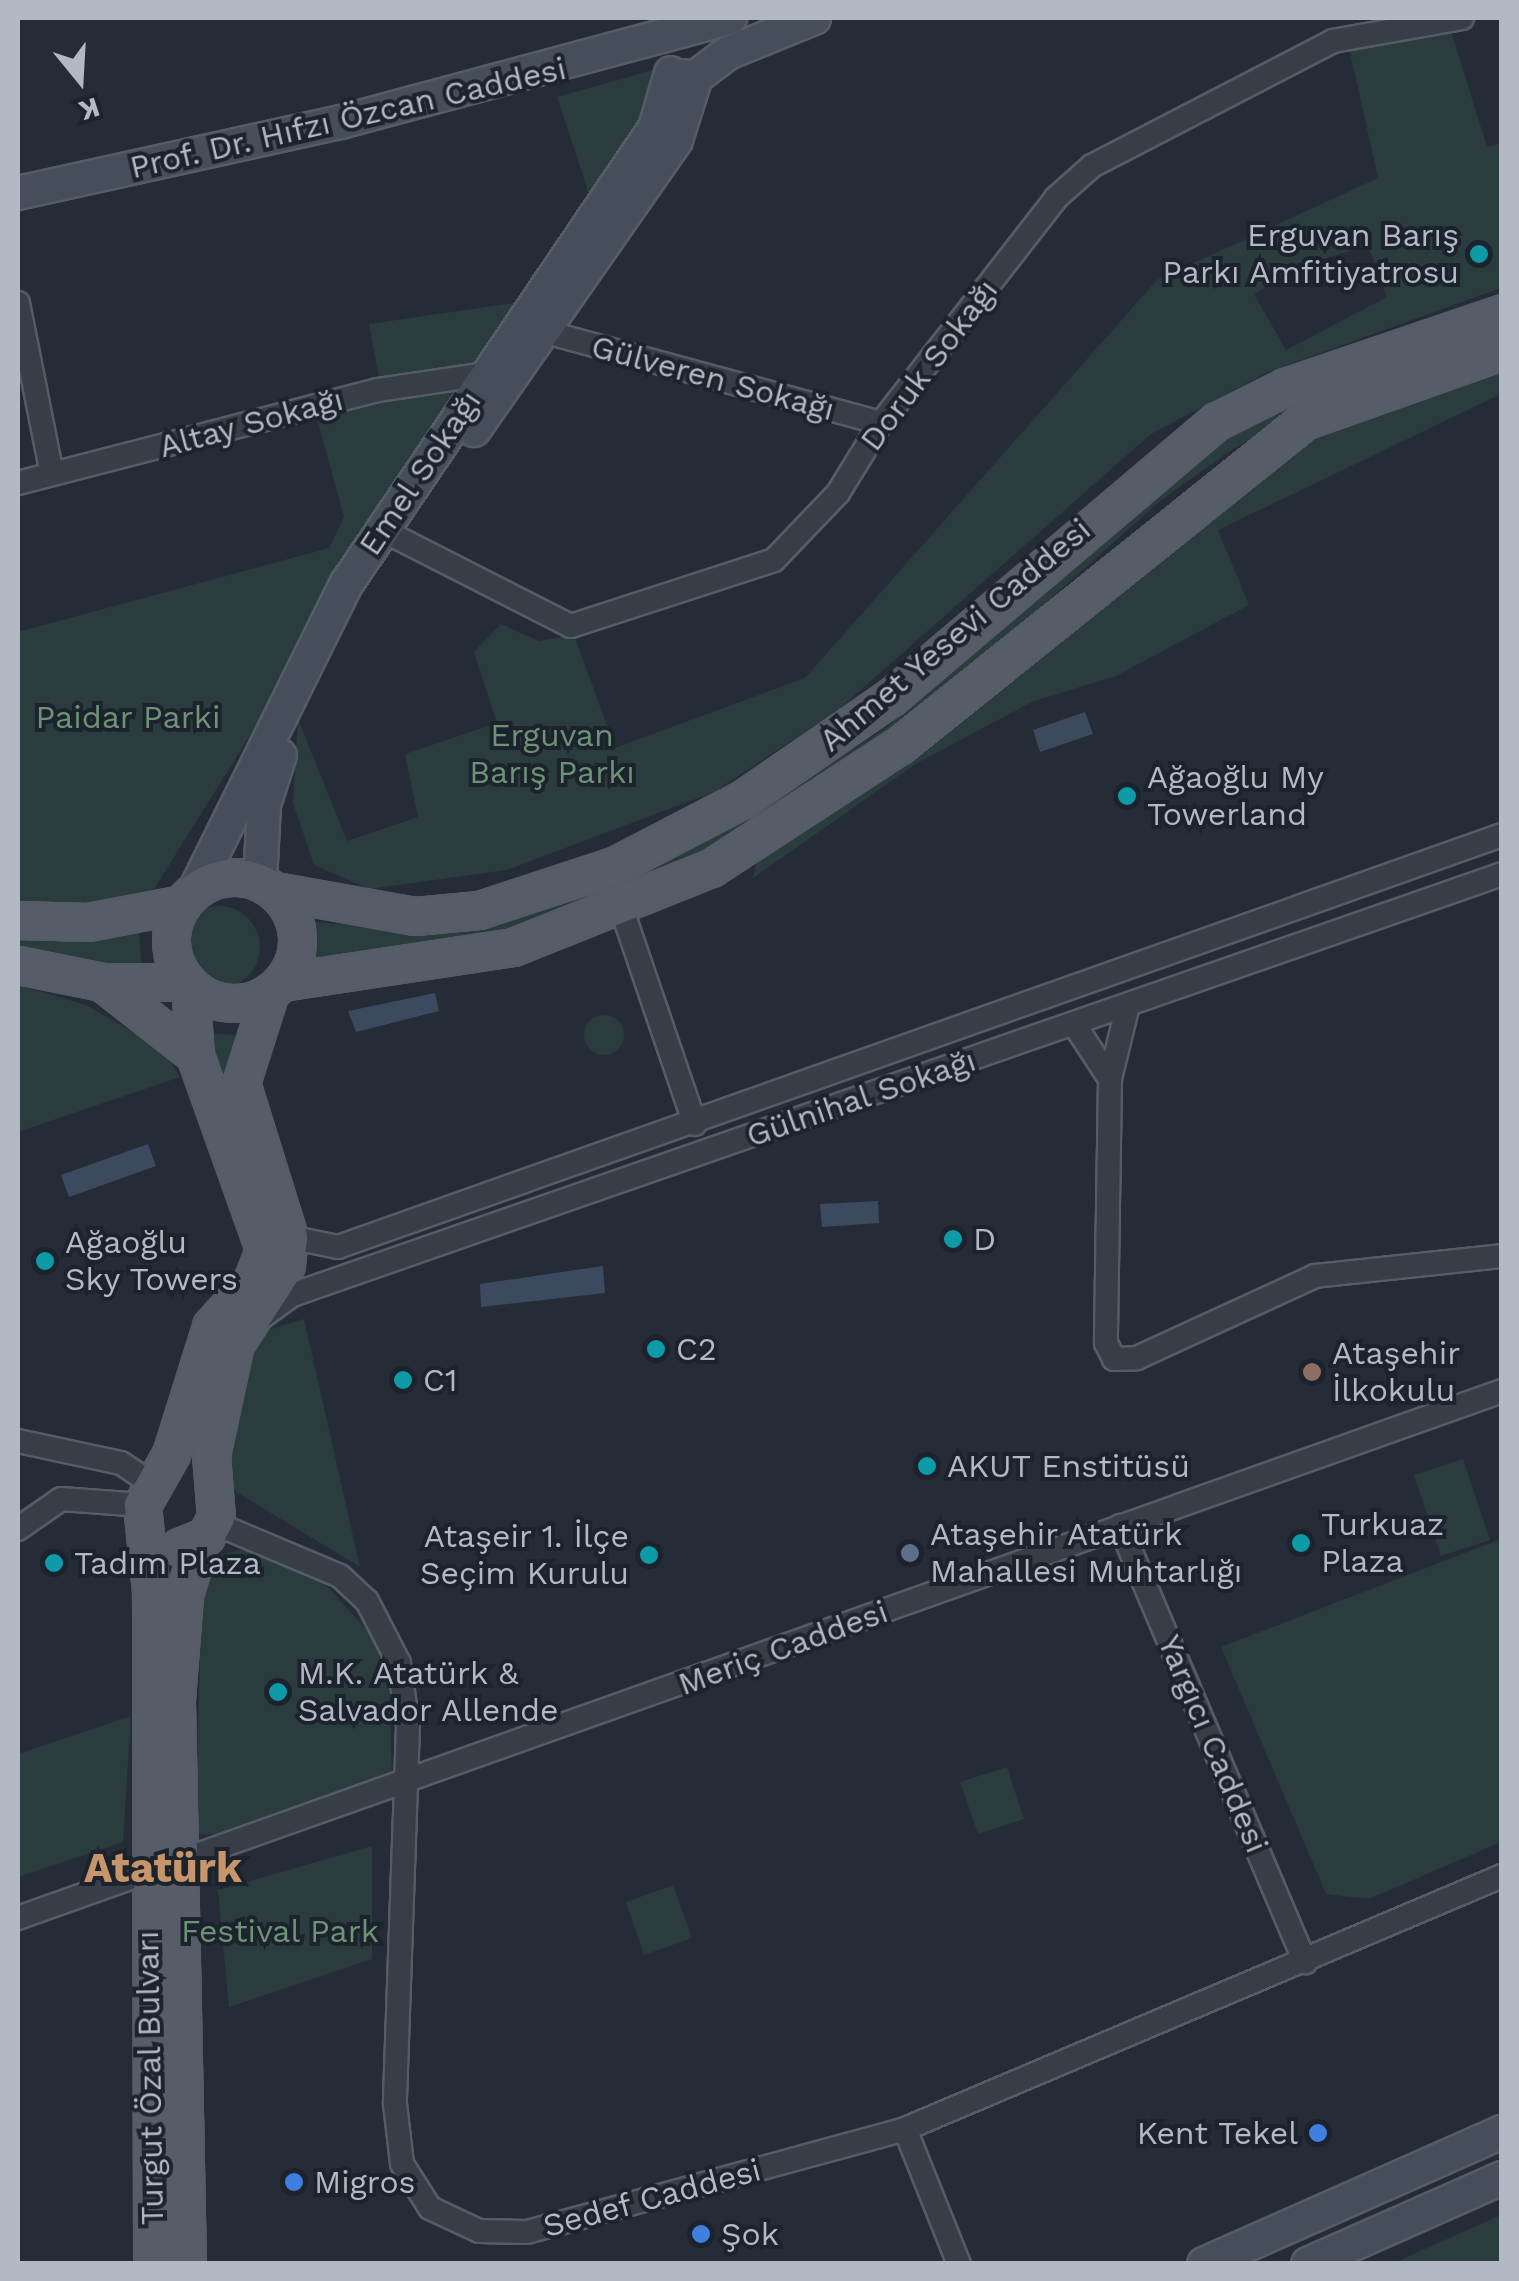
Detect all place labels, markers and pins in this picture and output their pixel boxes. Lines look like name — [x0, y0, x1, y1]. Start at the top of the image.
place label: Erguvan Barış Parkı Amfitiyatrosu — [1161, 217, 1459, 292]
marker: Erguvan Barış Parkı Amfitiyatrosu — [1468, 243, 1490, 265]
place label: Ağaoğlu My Towerland — [1147, 759, 1324, 834]
marker: Ağaoğlu My Towerland — [1116, 785, 1138, 807]
place label: D — [973, 1220, 996, 1258]
place label: Ağaoğlu Sky Towers — [65, 1224, 240, 1299]
marker: D — [942, 1228, 964, 1250]
marker: Ağaoğlu Sky Towers — [34, 1250, 56, 1272]
place label: C2 — [676, 1330, 717, 1368]
place label: Ataşehir İlkokulu — [1332, 1335, 1460, 1410]
marker: C2 — [645, 1338, 667, 1360]
place label: C1 — [423, 1361, 457, 1399]
marker: Ataşehir İlkokulu — [1301, 1361, 1323, 1383]
marker: C1 — [392, 1369, 414, 1391]
place label: AKUT Enstitüsü — [947, 1447, 1191, 1485]
marker: AKUT Enstitüsü — [916, 1455, 938, 1477]
place label: Turkuaz Plaza — [1321, 1506, 1444, 1581]
place label: Ataşehir Atatürk Mahallesi Muhtarlığı — [930, 1516, 1242, 1591]
place label: Ataşeir 1. İlçe Seçim Kurulu — [420, 1518, 629, 1593]
marker: Turkuaz Plaza — [1290, 1532, 1312, 1554]
marker: Ataşehir Atatürk Mahallesi Muhtarlığı — [899, 1542, 921, 1564]
place label: Tadım Plaza — [74, 1544, 261, 1582]
marker: Ataşeir 1. İlçe Seçim Kurulu — [638, 1544, 660, 1566]
marker: Tadım Plaza — [43, 1552, 65, 1574]
place label: M.K. Atatürk & Salvador Allende — [298, 1655, 561, 1730]
marker: M.K. Atatürk & Salvador Allende — [267, 1681, 289, 1703]
place label: Kent Tekel — [1136, 2114, 1298, 2152]
marker: Kent Tekel — [1307, 2122, 1329, 2144]
place label: Migros — [314, 2163, 415, 2201]
marker: Migros — [283, 2171, 305, 2193]
place label: Şok — [721, 2215, 779, 2253]
marker: Şok — [690, 2223, 712, 2245]

